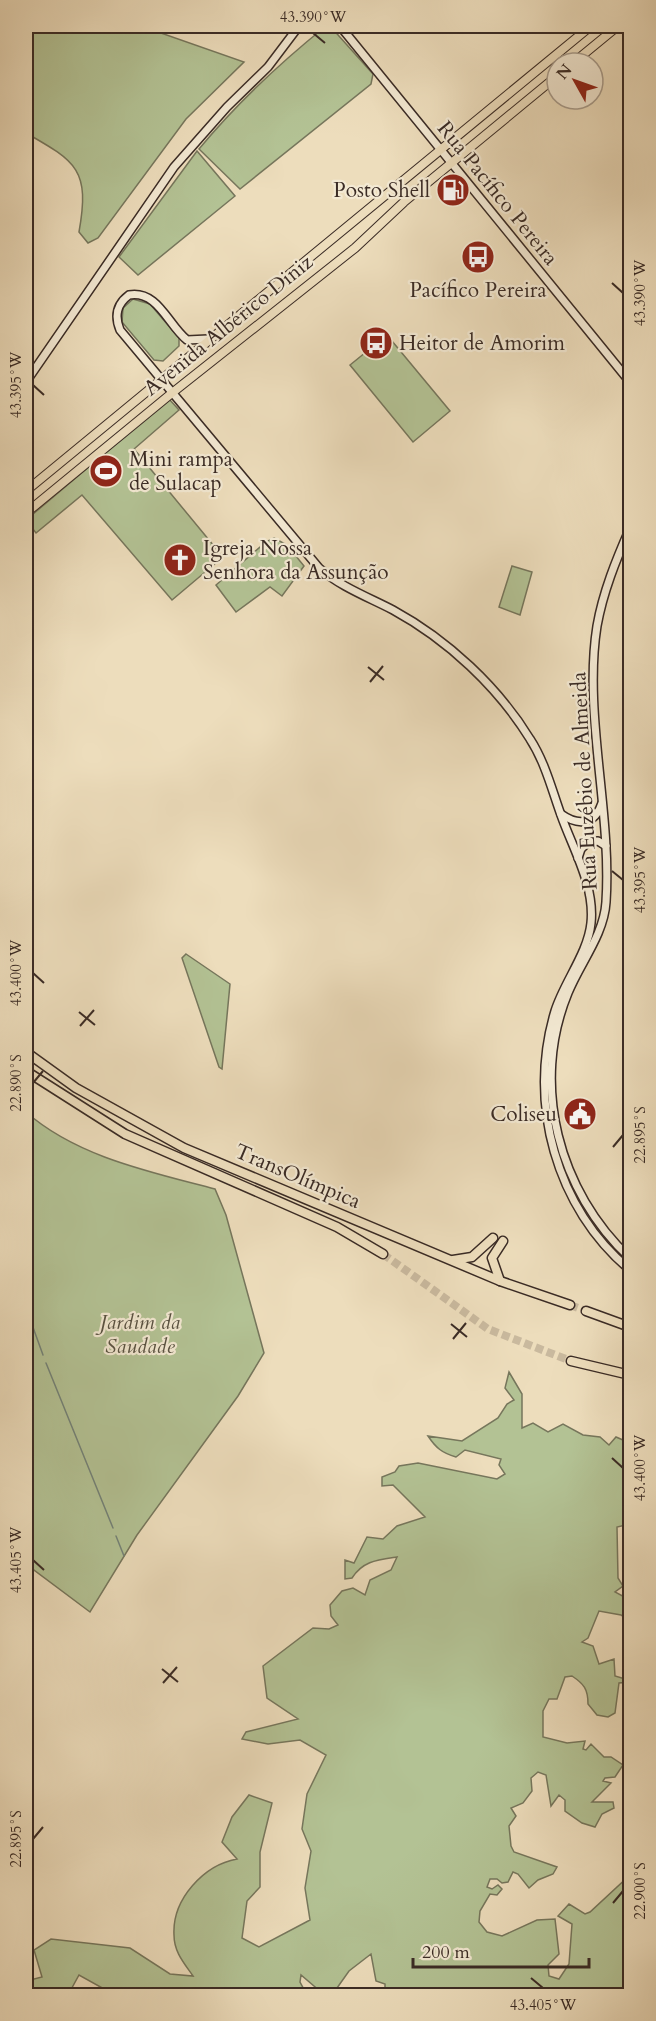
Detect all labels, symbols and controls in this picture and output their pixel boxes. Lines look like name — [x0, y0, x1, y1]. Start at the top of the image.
text: 43.390°W — [280, 7, 347, 27]
north arrow — [545, 51, 605, 111]
text: N — [551, 60, 577, 84]
street label: Rua Pacífico Pereira — [430, 115, 565, 272]
fuel station icon: Posto Shell — [435, 172, 471, 208]
place label: Posto Shell — [333, 176, 430, 205]
bus stop icon: Pacífico Pereira — [460, 239, 496, 275]
street label: Avenida Albérico Diniz — [137, 248, 320, 403]
text: 43.390°W — [630, 259, 650, 326]
place label: Pacífico Pereira — [409, 276, 547, 305]
bus stop icon: Heitor de Amorim — [358, 325, 394, 361]
place label: Heitor de Amorim — [399, 329, 565, 358]
text: 43.395°W — [6, 351, 26, 418]
place label: Mini rampa de Sulacap — [129, 445, 233, 498]
sports icon: Mini rampa de Sulacap — [88, 453, 124, 489]
place label: Igreja Nossa Senhora da Assunção — [203, 534, 389, 587]
church icon: Igreja Nossa Senhora da Assunção — [162, 542, 198, 578]
street label: Rua Euzébio de Almeida — [564, 671, 605, 891]
text: 43.395°W — [630, 846, 650, 913]
text: 43.400°W — [6, 939, 26, 1006]
text: 22.890°S — [6, 1054, 26, 1112]
public building icon: Coliseu — [562, 1096, 598, 1132]
place label: Coliseu — [490, 1100, 557, 1129]
text: 22.895°S — [630, 1106, 650, 1164]
street label: TransOlímpica — [230, 1137, 365, 1216]
park label: Jardim da Saudade — [95, 1308, 180, 1361]
text: 43.400°W — [630, 1434, 650, 1501]
text: 43.405°W — [6, 1526, 26, 1593]
text: 22.895°S — [6, 1810, 26, 1868]
text: 22.900°S — [630, 1862, 650, 1920]
scale bar — [413, 1931, 588, 1969]
text: 200 m — [422, 1940, 470, 1965]
text: 43.405°W — [510, 1995, 577, 2015]

